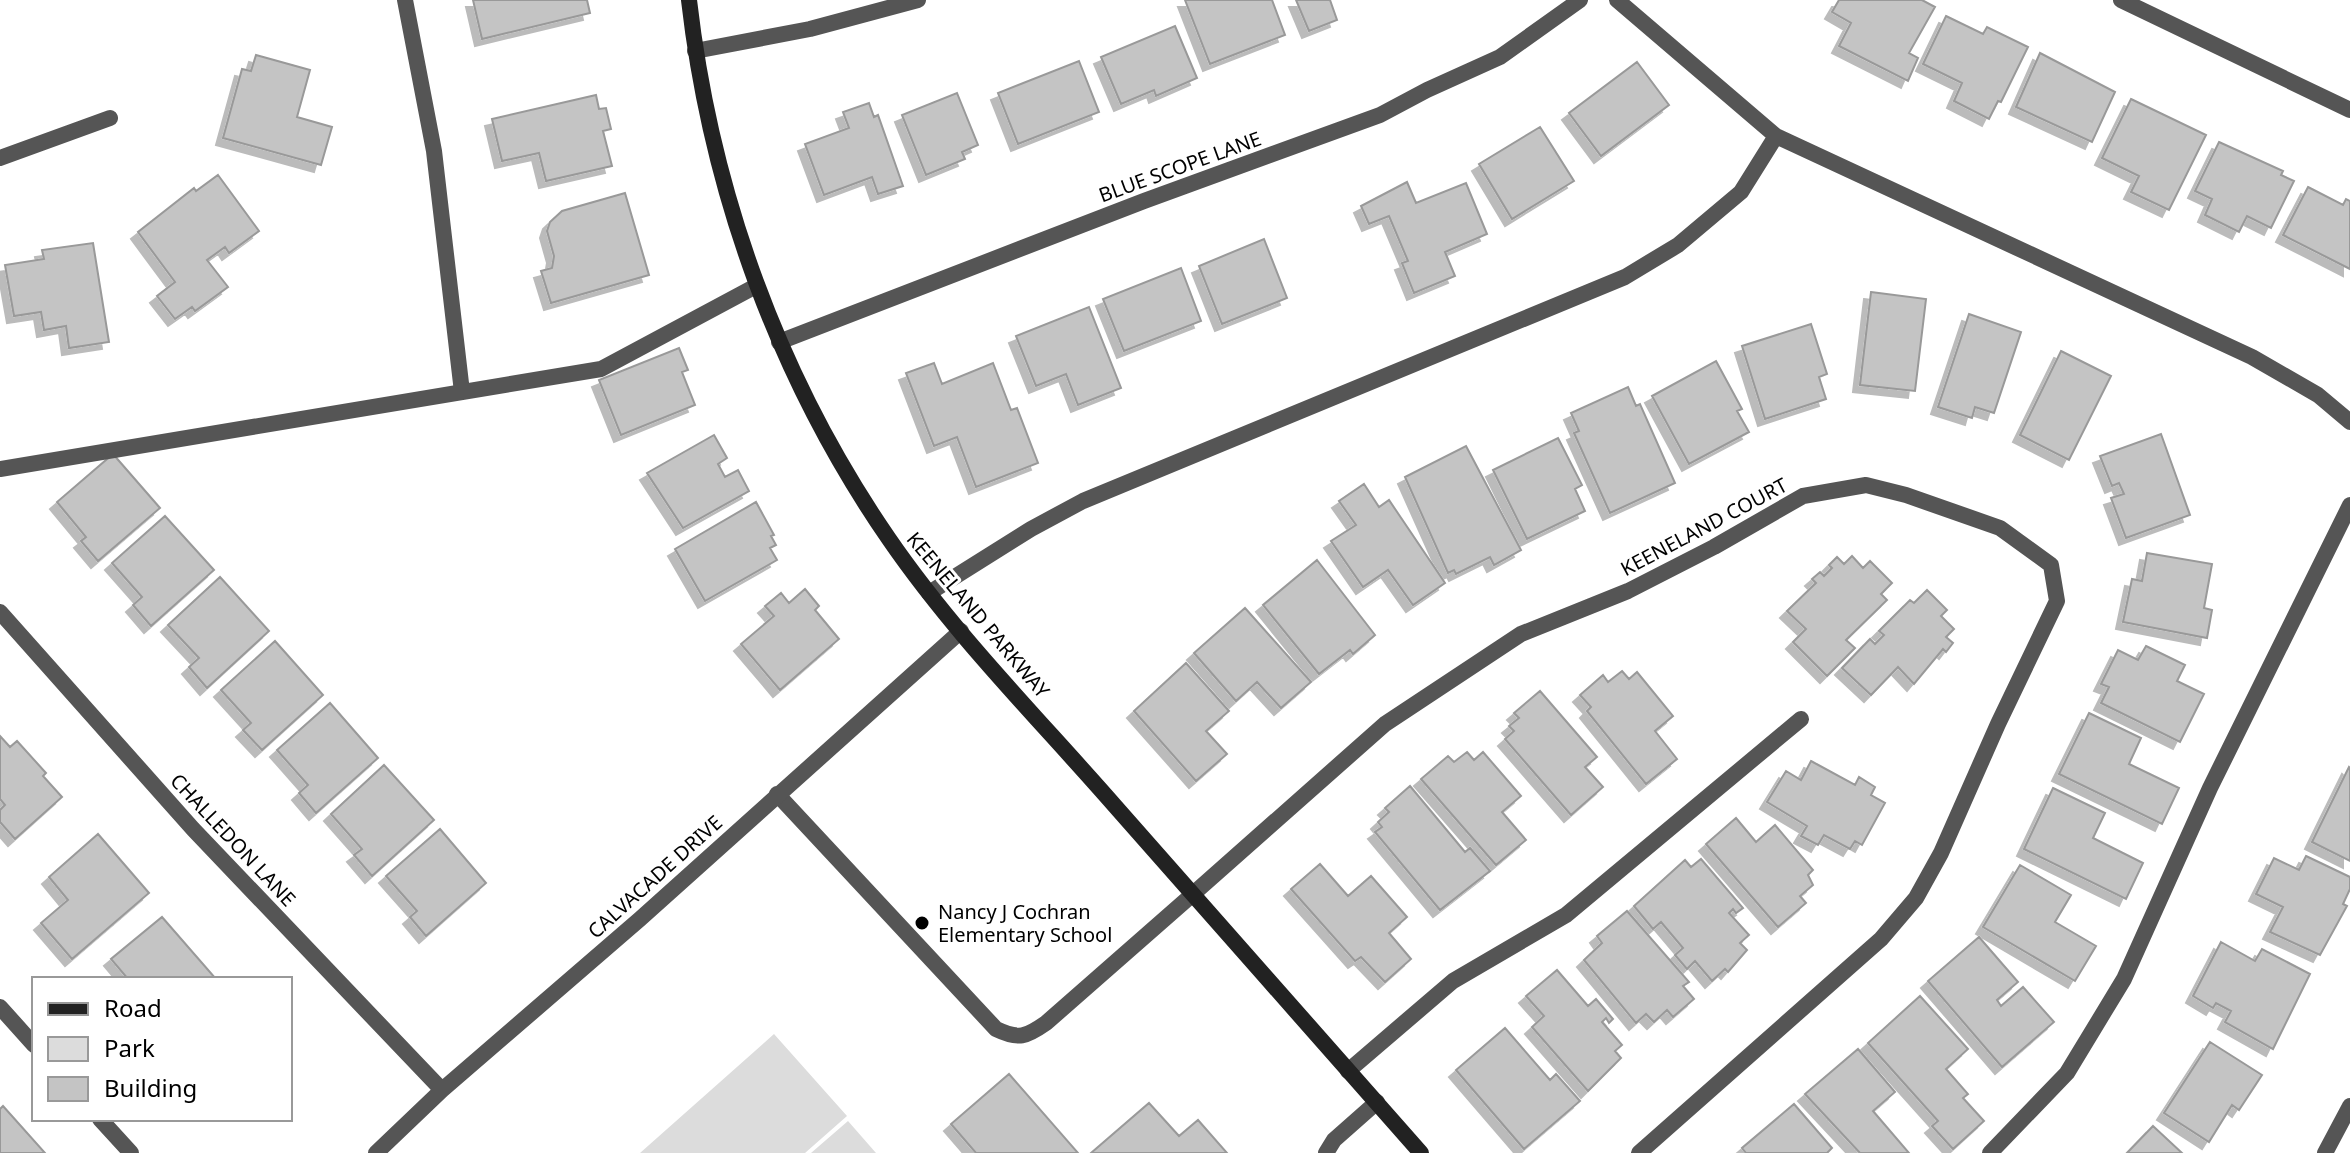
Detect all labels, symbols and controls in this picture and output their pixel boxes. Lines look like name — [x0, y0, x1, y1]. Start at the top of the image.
street label: BLUE SCOPE LANE — [1095, 125, 1265, 208]
street label: KEENELAND COURT — [1616, 471, 1792, 582]
street label: KEENELAND PARKWAY — [901, 526, 1056, 704]
street label: CHALLEDON LANE — [165, 767, 302, 912]
street label: CALVACADE DRIVE — [582, 809, 728, 944]
place label: Nancy J Cochran Elementary School — [938, 898, 1112, 948]
marker: Nancy J Cochran Elementary School — [913, 914, 931, 932]
legend — [32, 977, 292, 1121]
text: Road — [104, 991, 162, 1024]
text: Park — [104, 1031, 155, 1064]
text: Building — [104, 1071, 197, 1104]

